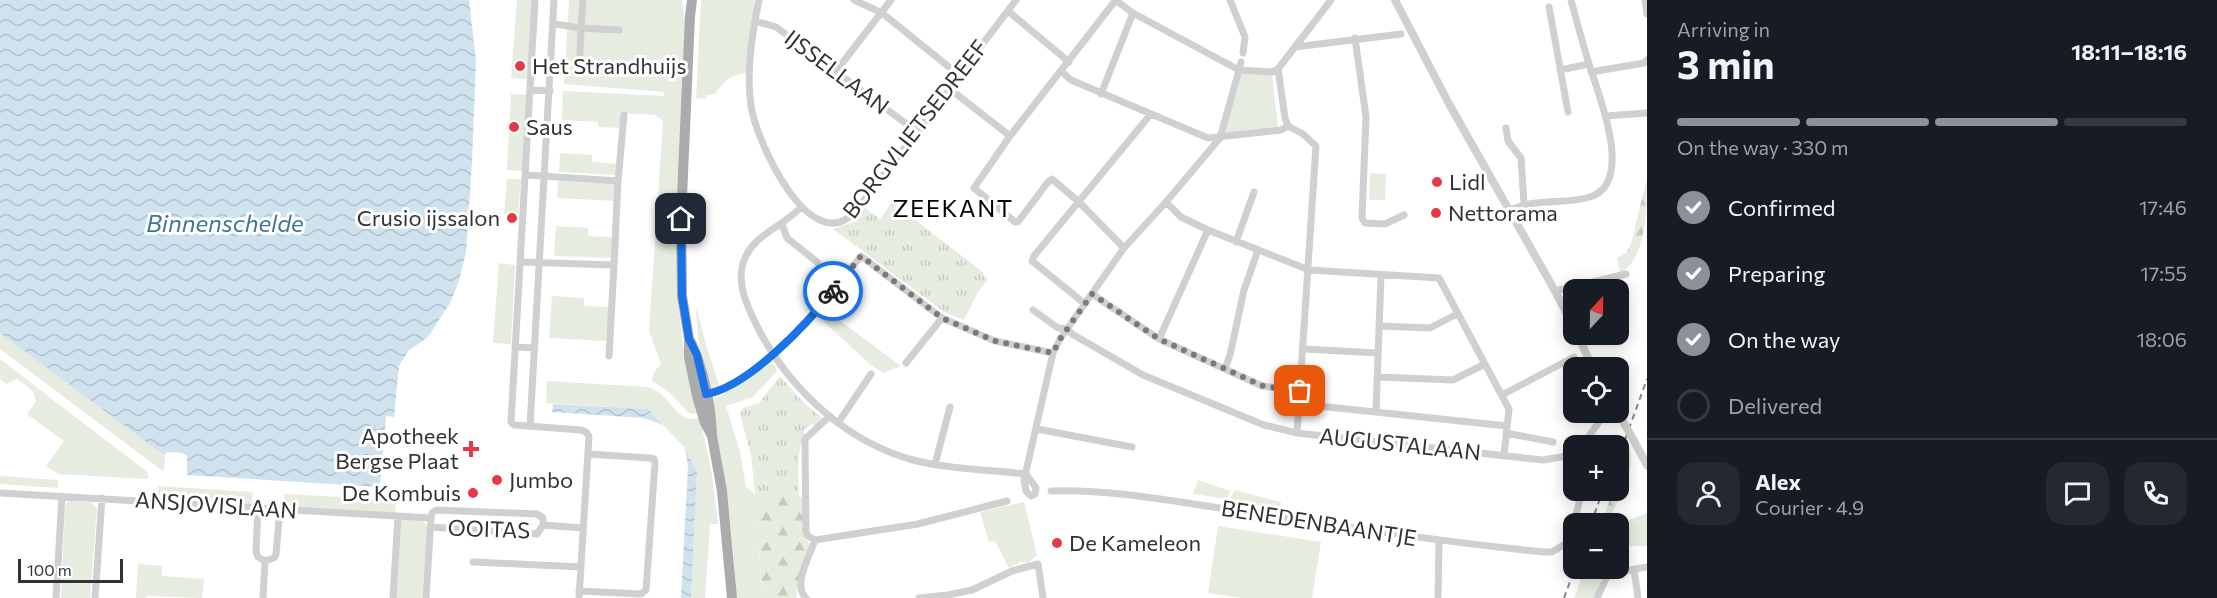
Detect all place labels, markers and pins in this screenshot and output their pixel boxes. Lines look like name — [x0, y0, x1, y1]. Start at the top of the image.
place label: Het Strandhuijs — [532, 52, 686, 79]
marker: Het Strandhuijs — [513, 59, 527, 73]
place label: Saus — [526, 113, 573, 140]
marker: Saus — [507, 120, 521, 134]
place label: Lidl — [1449, 168, 1486, 195]
marker: Lidl — [1430, 175, 1444, 189]
pin — [655, 193, 706, 244]
place label: Nettorama — [1448, 199, 1558, 226]
place label: Crusio ijssalon — [357, 204, 500, 231]
marker: Nettorama — [1429, 206, 1443, 220]
marker: Crusio ijssalon — [505, 211, 519, 225]
pin — [1274, 365, 1325, 416]
place label: Apotheek Bergse Plaat — [335, 422, 459, 474]
marker: Apotheek Bergse Plaat — [464, 442, 478, 456]
place label: Jumbo — [509, 466, 573, 493]
marker: Jumbo — [490, 473, 504, 487]
place label: De Kombuis — [342, 479, 461, 506]
marker: De Kombuis — [466, 486, 480, 500]
place label: De Kameleon — [1069, 529, 1201, 556]
marker: De Kameleon — [1050, 536, 1064, 550]

